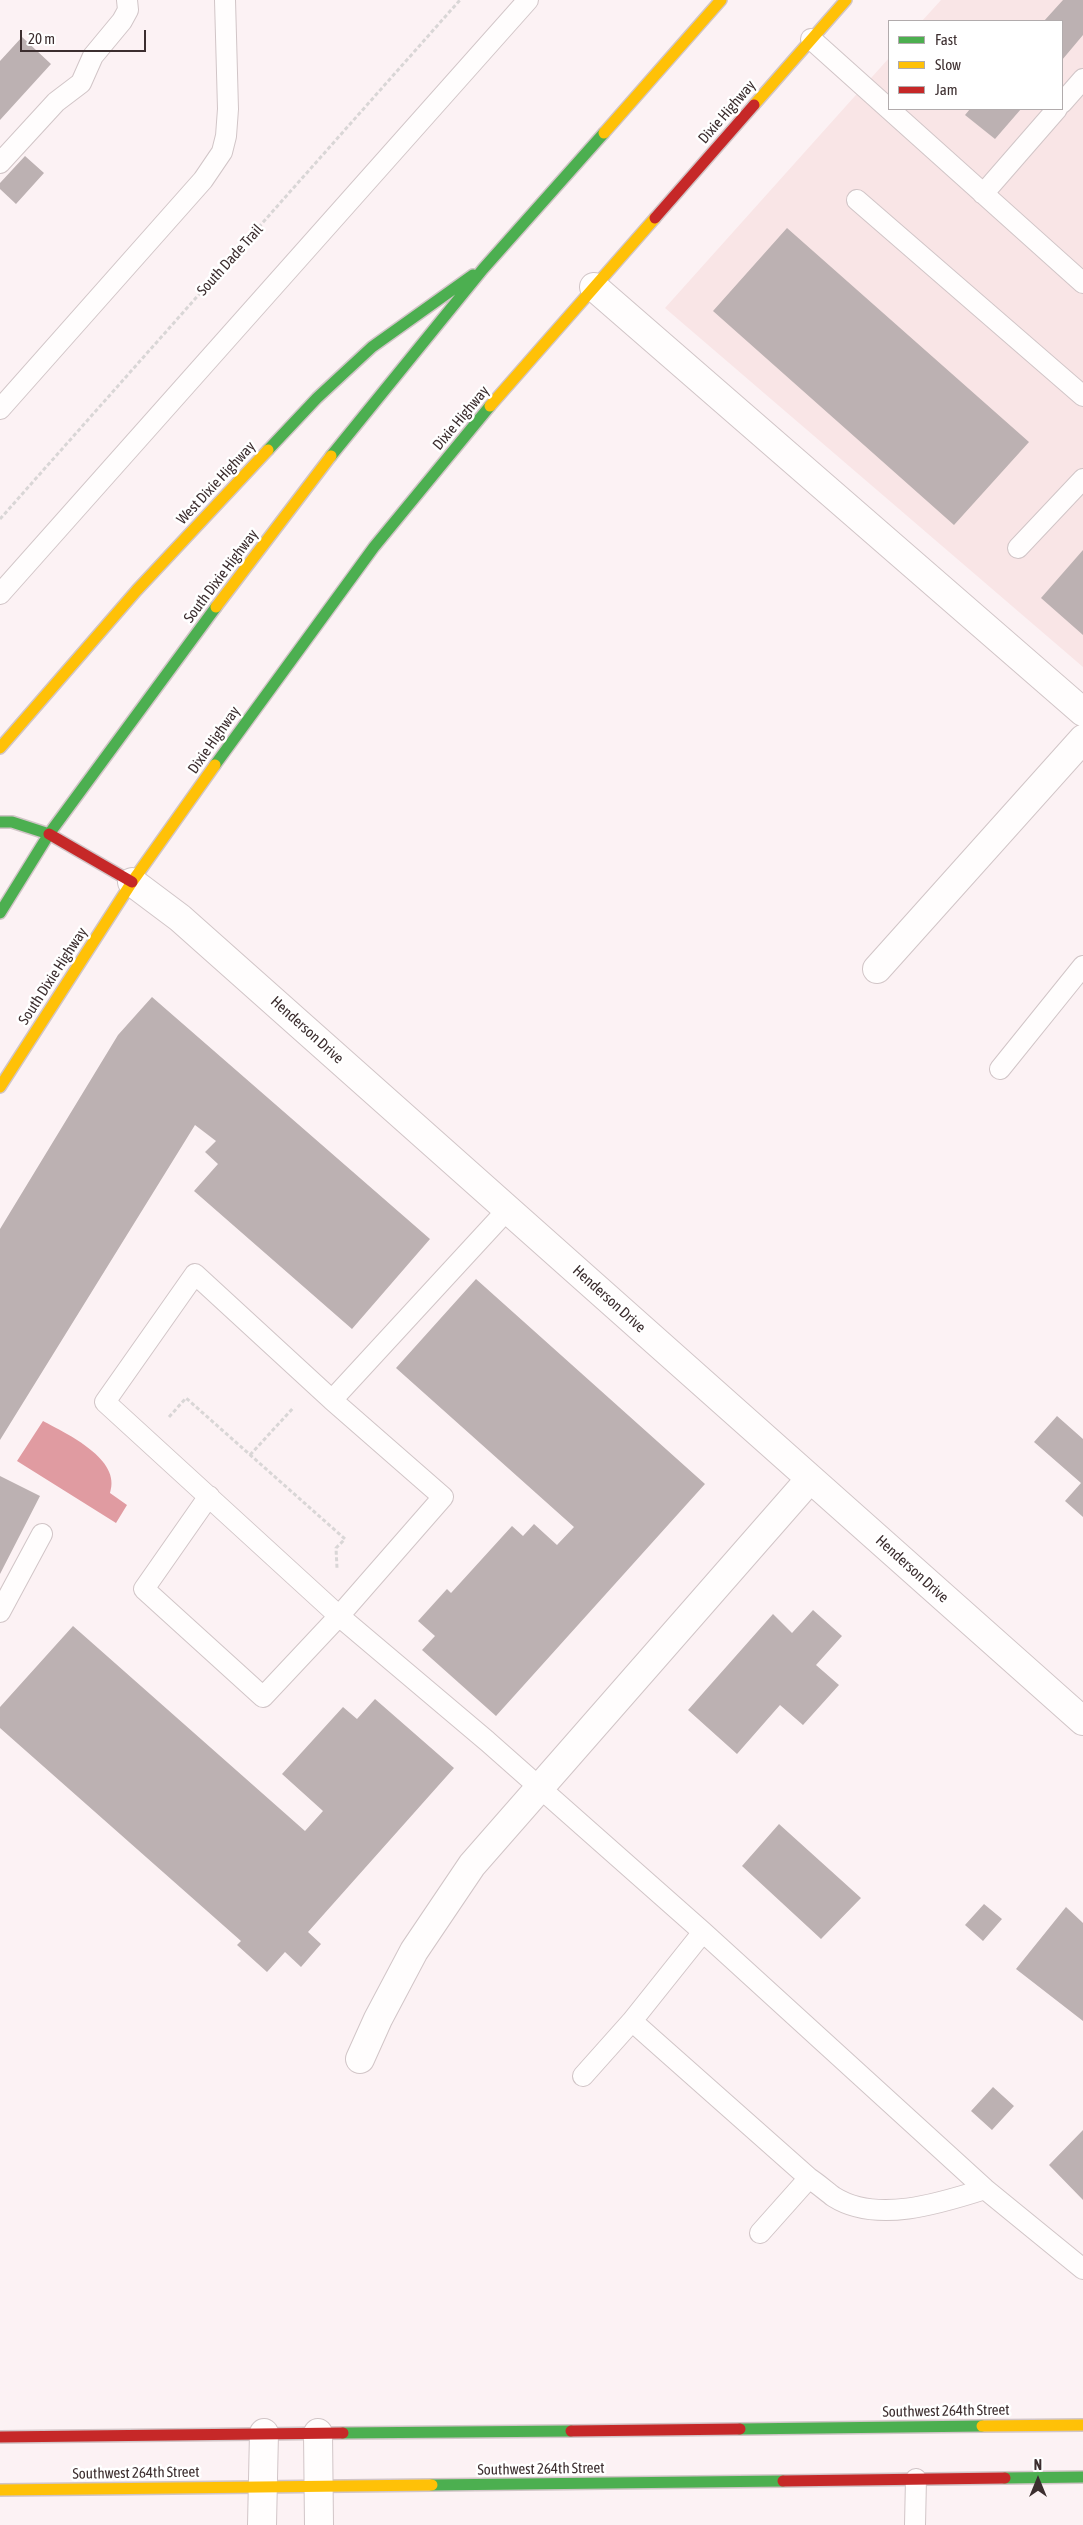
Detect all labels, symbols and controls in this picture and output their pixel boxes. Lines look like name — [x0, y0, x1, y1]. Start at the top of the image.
scale bar — [22, 20, 149, 52]
legend — [888, 20, 1063, 110]
text: 20 m — [28, 30, 55, 47]
text: Fast — [935, 31, 957, 48]
text: Slow — [935, 56, 961, 73]
street label: Dixie Highway — [695, 77, 759, 147]
text: Jam — [935, 81, 958, 98]
street label: South Dade Trail — [193, 221, 267, 299]
street label: Dixie Highway — [429, 382, 493, 454]
street label: West Dixie Highway — [173, 438, 259, 528]
street label: South Dixie Highway — [180, 526, 262, 626]
street label: Dixie Highway — [184, 703, 244, 777]
street label: South Dixie Highway — [15, 924, 91, 1028]
street label: Henderson Drive — [267, 993, 347, 1067]
street label: Henderson Drive — [569, 1262, 649, 1336]
street label: Henderson Drive — [872, 1532, 952, 1606]
street label: Southwest 264th Street — [882, 2401, 1010, 2421]
north arrow — [1013, 2455, 1063, 2505]
text: N — [1034, 2457, 1042, 2473]
street label: Southwest 264th Street — [477, 2459, 605, 2479]
street label: Southwest 264th Street — [72, 2463, 200, 2483]

